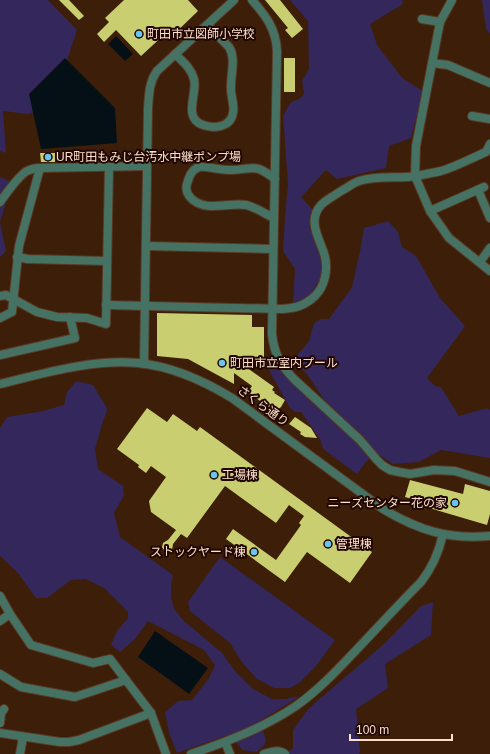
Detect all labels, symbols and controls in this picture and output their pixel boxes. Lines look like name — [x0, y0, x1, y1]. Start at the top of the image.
place label: 町田市立図師小学校 — [147, 27, 255, 41]
marker: 町田市立図師小学校 — [134, 29, 144, 39]
place label: UR町田もみじ台汚水中継ポンプ場 — [56, 150, 241, 164]
marker: UR町田もみじ台汚水中継ポンプ場 — [43, 152, 53, 162]
place label: 町田市立室内プール — [230, 356, 338, 370]
marker: 町田市立室内プール — [217, 358, 227, 368]
street label: さくら通り — [235, 383, 291, 429]
place label: 工場棟 — [222, 468, 258, 482]
marker: 工場棟 — [209, 470, 219, 480]
place label: ニーズセンター花の家 — [328, 496, 447, 510]
marker: ニーズセンター花の家 — [450, 498, 460, 508]
place label: 管理棟 — [336, 537, 372, 551]
marker: 管理棟 — [323, 539, 333, 549]
place label: ストックヤード棟 — [150, 545, 246, 559]
marker: ストックヤード棟 — [249, 547, 259, 557]
scale bar — [350, 716, 452, 742]
text: 100 m — [356, 723, 389, 737]

